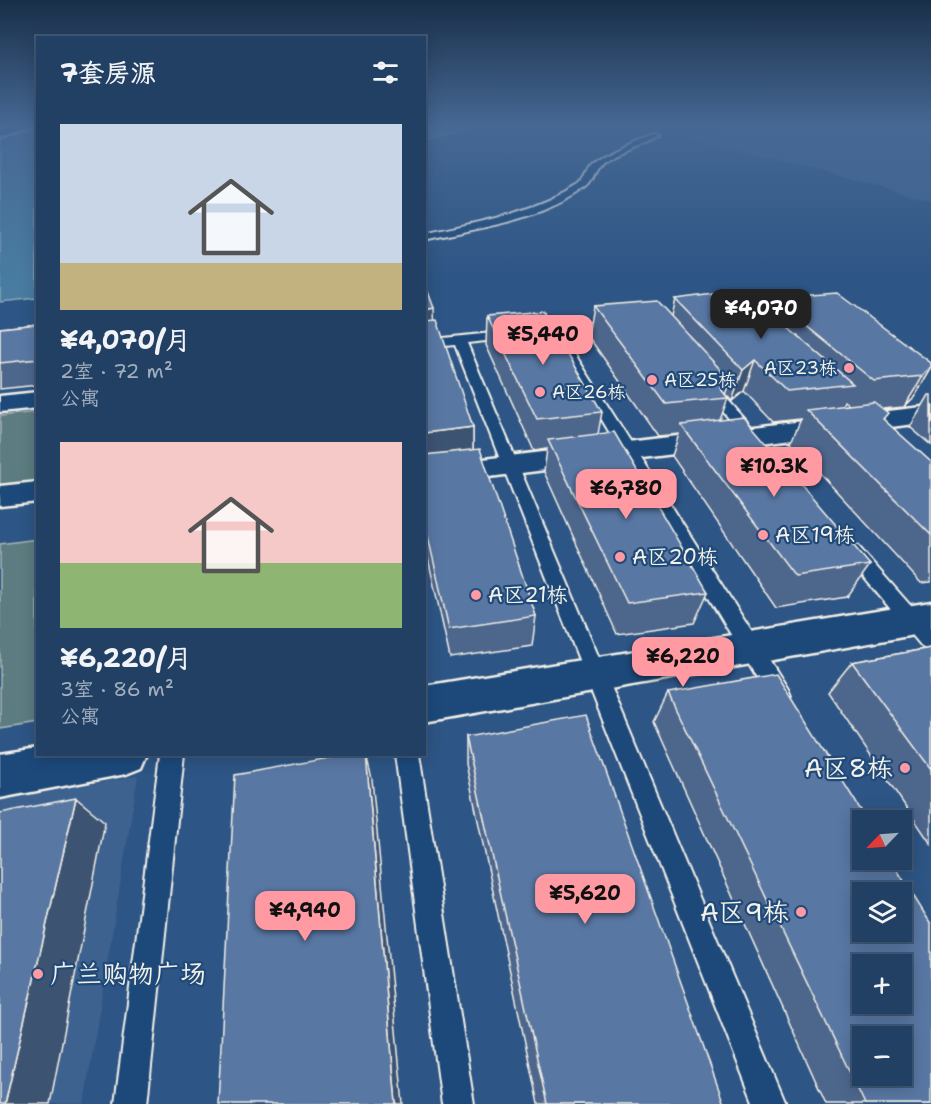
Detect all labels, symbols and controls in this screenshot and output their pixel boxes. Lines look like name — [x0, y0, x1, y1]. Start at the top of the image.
text: 7套房源 — [60, 55, 156, 90]
icon: filters — [369, 56, 402, 89]
icon: home — [177, 163, 285, 271]
pin: ¥4,070 — [712, 289, 810, 340]
text: ¥4,070 — [724, 295, 798, 321]
pin: ¥5,440 — [494, 315, 592, 366]
text: ¥5,440 — [507, 321, 579, 347]
text: ¥4,070/月 — [60, 322, 191, 357]
place label: A区23栋 — [764, 356, 837, 380]
text: 2室 · 72 m² — [60, 358, 173, 384]
marker: A区23栋 — [842, 361, 856, 375]
place label: A区25栋 — [664, 368, 736, 392]
marker: A区25栋 — [645, 373, 659, 387]
place label: A区26栋 — [552, 380, 625, 404]
text: 公寓 — [60, 385, 100, 411]
marker: A区26栋 — [533, 385, 547, 399]
pin: ¥10.3K — [725, 447, 823, 498]
text: ¥10.3K — [740, 453, 808, 479]
pin: ¥6,780 — [577, 469, 675, 520]
text: ¥6,780 — [590, 475, 662, 501]
icon: home — [177, 481, 285, 589]
place label: A区19栋 — [775, 521, 855, 549]
marker: A区19栋 — [756, 528, 770, 542]
place label: A区20栋 — [632, 543, 718, 571]
marker: A区20栋 — [613, 550, 627, 564]
place label: A区21栋 — [488, 581, 568, 609]
marker: A区21栋 — [469, 588, 483, 602]
pin: ¥6,220 — [634, 637, 732, 688]
text: ¥6,220/月 — [60, 640, 192, 675]
text: ¥6,220 — [646, 643, 720, 669]
text: 3室 · 86 m² — [60, 676, 174, 702]
text: 公寓 — [60, 703, 100, 729]
place label: A区8栋 — [804, 750, 893, 785]
marker: A区8栋 — [898, 761, 912, 775]
north arrow — [852, 810, 912, 870]
map controls — [852, 810, 912, 1086]
pin: ¥5,620 — [536, 874, 634, 925]
text: ¥5,620 — [549, 880, 621, 906]
button: layers — [852, 882, 912, 942]
pin: ¥4,940 — [256, 891, 354, 942]
place label: A区9栋 — [700, 894, 789, 929]
text: ¥4,940 — [269, 897, 341, 923]
marker: A区9栋 — [794, 905, 808, 919]
button: + — [852, 954, 912, 1014]
place label: 广兰购物广场 — [50, 956, 206, 991]
marker: 广兰购物广场 — [31, 967, 45, 981]
button: − — [852, 1026, 912, 1086]

